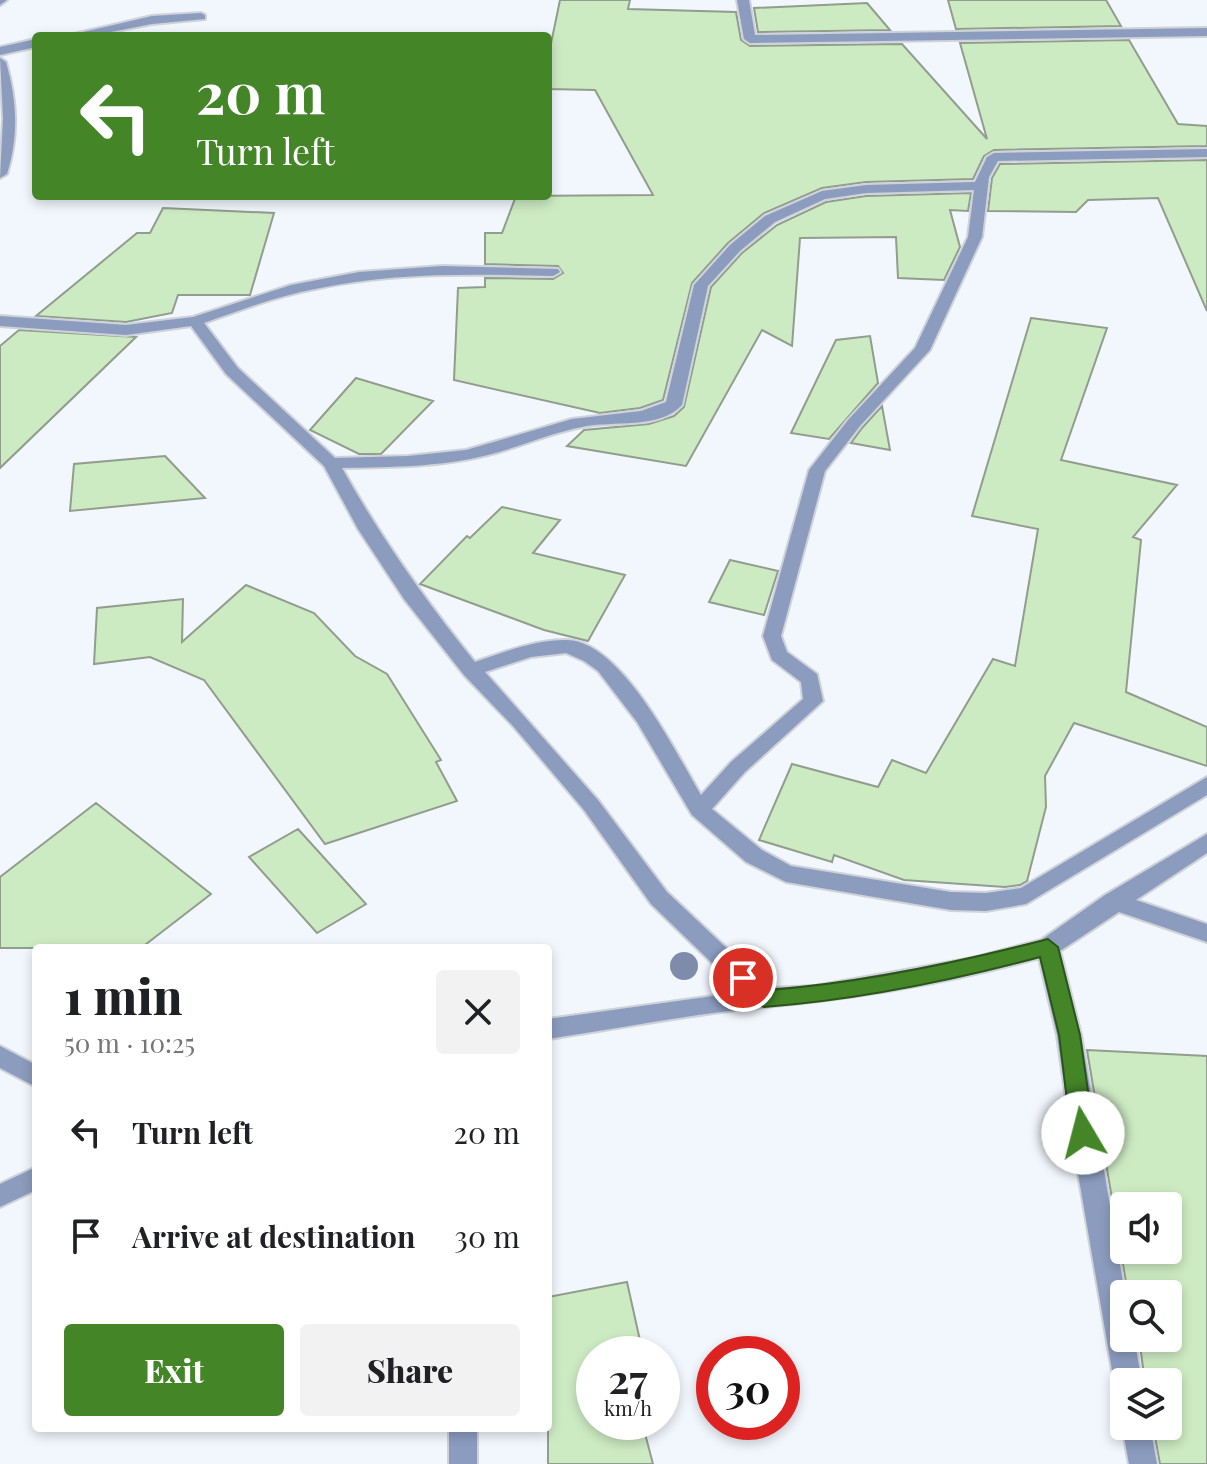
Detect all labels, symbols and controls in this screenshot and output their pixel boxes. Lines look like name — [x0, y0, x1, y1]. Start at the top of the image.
text: 20 m — [196, 54, 325, 129]
icon: left — [64, 64, 168, 168]
text: Turn left — [196, 126, 335, 174]
pin — [709, 944, 777, 1012]
icon: arrive — [721, 956, 765, 1000]
text: 1 min — [64, 963, 182, 1027]
button: close — [436, 970, 520, 1054]
text: 50 m · 10:25 — [64, 1025, 195, 1060]
position arrow — [1041, 1091, 1125, 1175]
icon: left — [64, 1110, 108, 1154]
text: Turn left — [132, 1112, 253, 1152]
text: 20 m — [454, 1112, 520, 1152]
map controls — [1110, 1192, 1182, 1440]
button: sound — [1110, 1192, 1182, 1264]
icon: arrive — [64, 1214, 108, 1258]
text: Arrive at destination — [132, 1216, 415, 1256]
text: 30 m — [454, 1216, 520, 1256]
button: search — [1110, 1280, 1182, 1352]
button: Exit — [64, 1324, 284, 1416]
button: Share — [300, 1324, 520, 1416]
speed limit sign: 30 — [696, 1336, 800, 1440]
text: 27 — [608, 1351, 648, 1404]
button: layers — [1110, 1368, 1182, 1440]
text: km/h — [604, 1394, 652, 1421]

